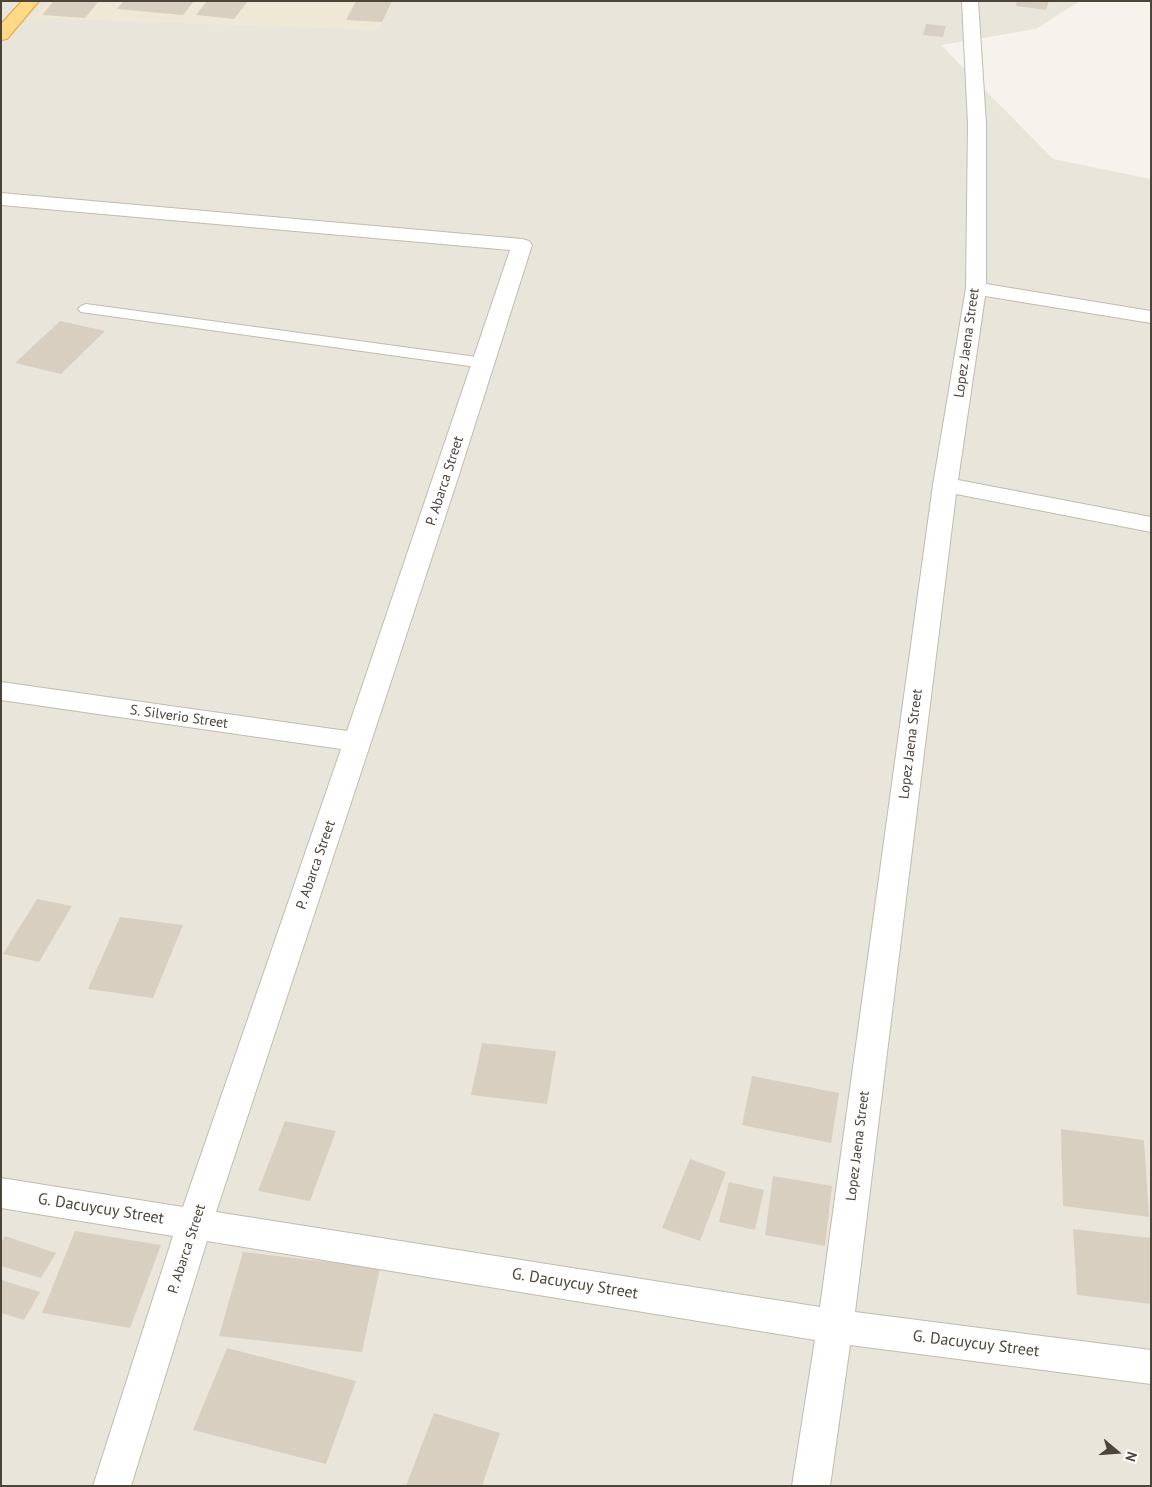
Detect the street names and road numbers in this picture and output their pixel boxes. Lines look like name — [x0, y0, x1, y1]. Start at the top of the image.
street label: Lopez Jaena Street — [951, 287, 983, 399]
street label: P. Abarca Street — [423, 434, 467, 528]
street label: Lopez Jaena Street — [896, 688, 926, 800]
street label: S. Silverio Street — [129, 702, 229, 732]
street label: P. Abarca Street — [293, 818, 339, 912]
street label: Lopez Jaena Street — [843, 1090, 873, 1202]
street label: G. Dacuycuy Street — [37, 1190, 165, 1228]
street label: P. Abarca Street — [165, 1202, 209, 1296]
street label: G. Dacuycuy Street — [511, 1265, 639, 1303]
street label: G. Dacuycuy Street — [912, 1327, 1040, 1361]

